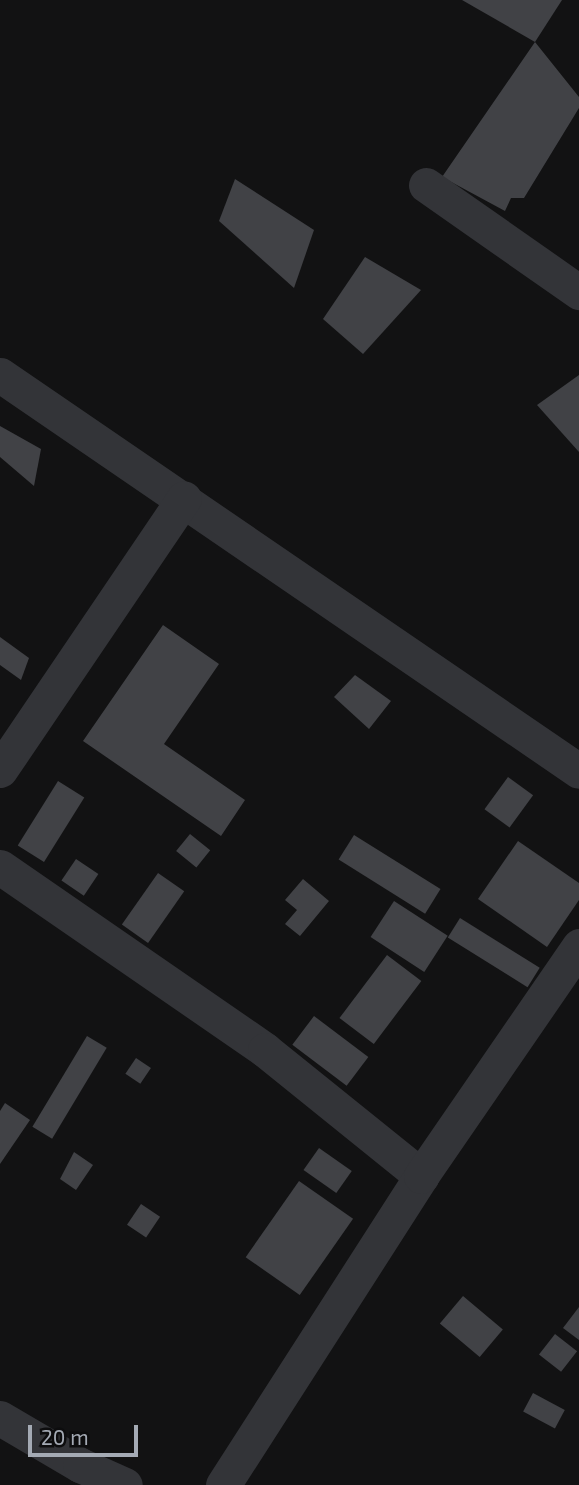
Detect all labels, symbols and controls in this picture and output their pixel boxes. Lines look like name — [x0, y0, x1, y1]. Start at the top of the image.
scale bar — [32, 1412, 142, 1456]
text: 20 m — [41, 1424, 89, 1449]

